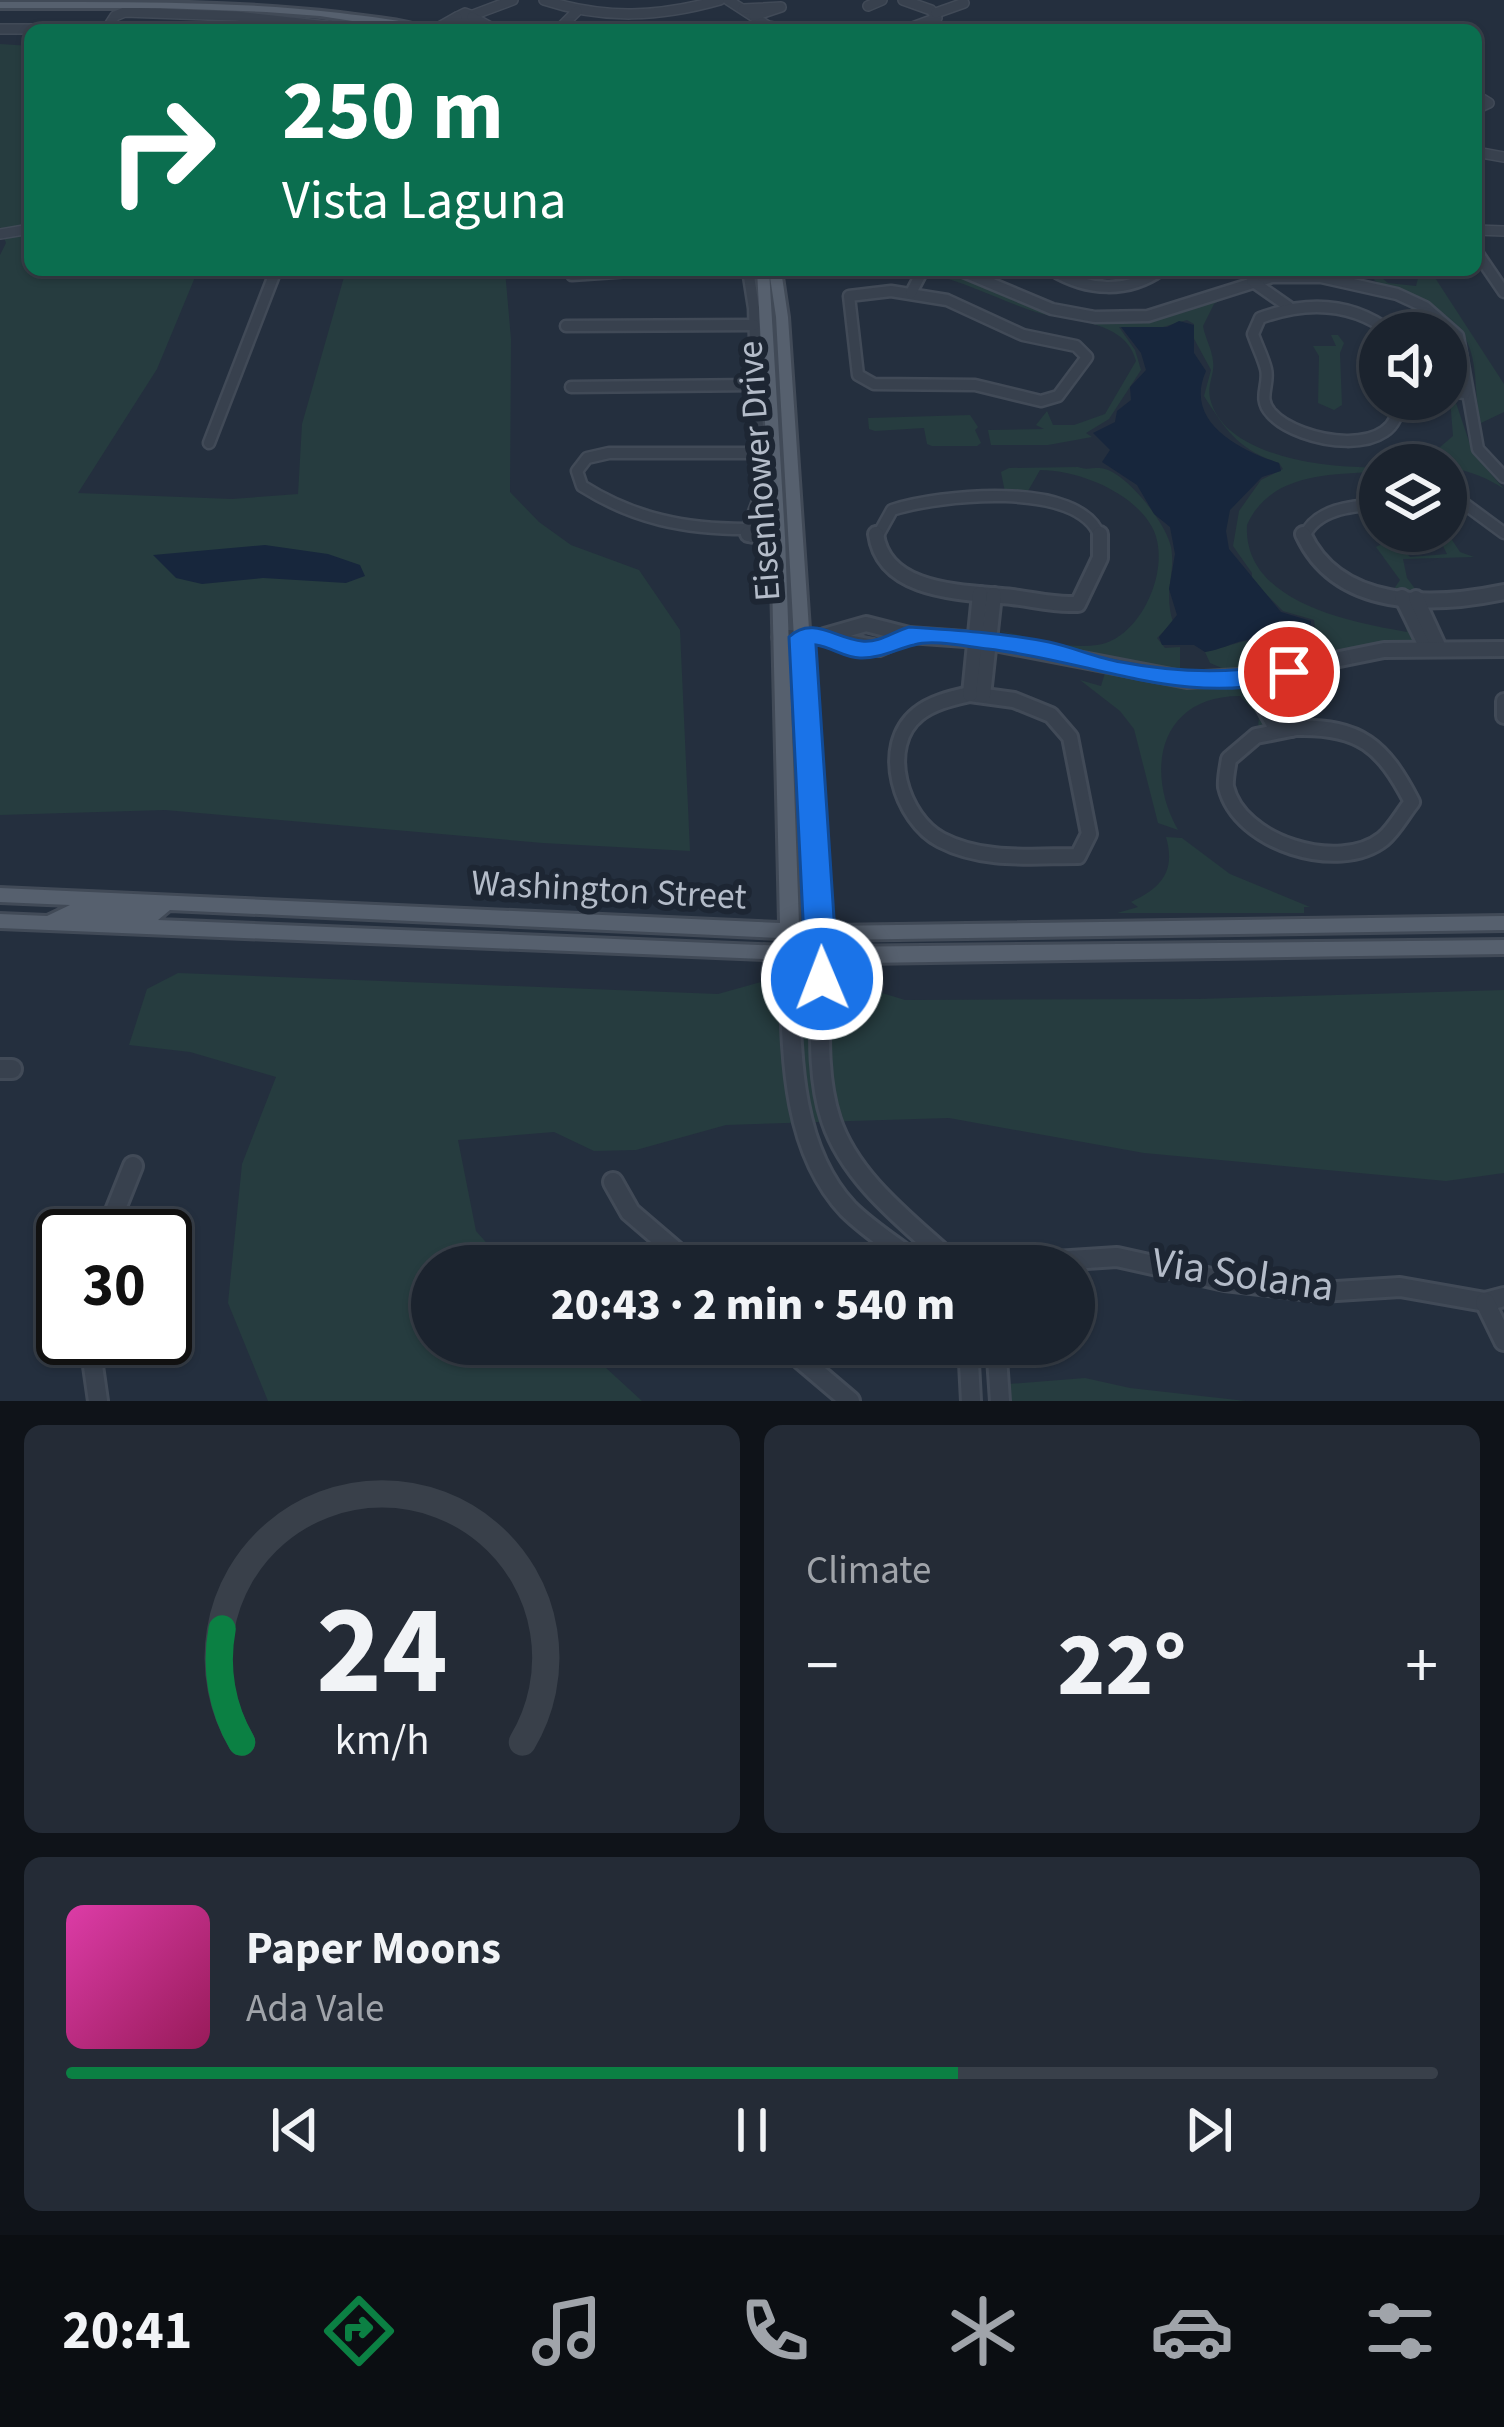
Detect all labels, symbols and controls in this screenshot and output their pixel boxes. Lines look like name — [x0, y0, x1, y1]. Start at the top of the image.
text: 250 m — [282, 52, 504, 172]
icon: right — [84, 72, 240, 228]
text: Vista Laguna — [282, 163, 567, 240]
map controls — [1359, 312, 1467, 552]
button: sound — [1359, 312, 1467, 420]
street label: Eisenhower Drive — [724, 339, 794, 603]
button: layers — [1359, 444, 1467, 552]
pin — [1238, 621, 1340, 723]
icon: arrive — [1256, 639, 1322, 705]
street label: Washington Street — [470, 857, 748, 923]
position arrow — [759, 916, 885, 1042]
speed limit sign: 30 — [36, 1209, 192, 1365]
street label: Via Solana — [1148, 1233, 1338, 1317]
text: 20:43 · 2 min · 540 m — [551, 1273, 955, 1337]
text: Climate — [806, 1543, 931, 1599]
text: 24 — [316, 1563, 448, 1741]
text: 22° — [1057, 1602, 1187, 1730]
text: − — [806, 1619, 839, 1713]
text: + — [1405, 1619, 1438, 1713]
text: km/h — [334, 1710, 430, 1771]
text: Paper Moons — [246, 1917, 501, 1981]
text: Ada Vale — [246, 1981, 384, 2037]
icon: previous — [262, 2097, 328, 2163]
icon: pause — [719, 2097, 785, 2163]
icon: next — [1176, 2097, 1242, 2163]
icon: directions — [317, 2289, 401, 2373]
icon: music — [525, 2289, 609, 2373]
icon: phone — [733, 2289, 817, 2373]
icon: climate — [941, 2289, 1025, 2373]
icon: car — [1150, 2289, 1234, 2373]
icon: filters — [1358, 2289, 1442, 2373]
text: 20:41 — [62, 2293, 192, 2370]

